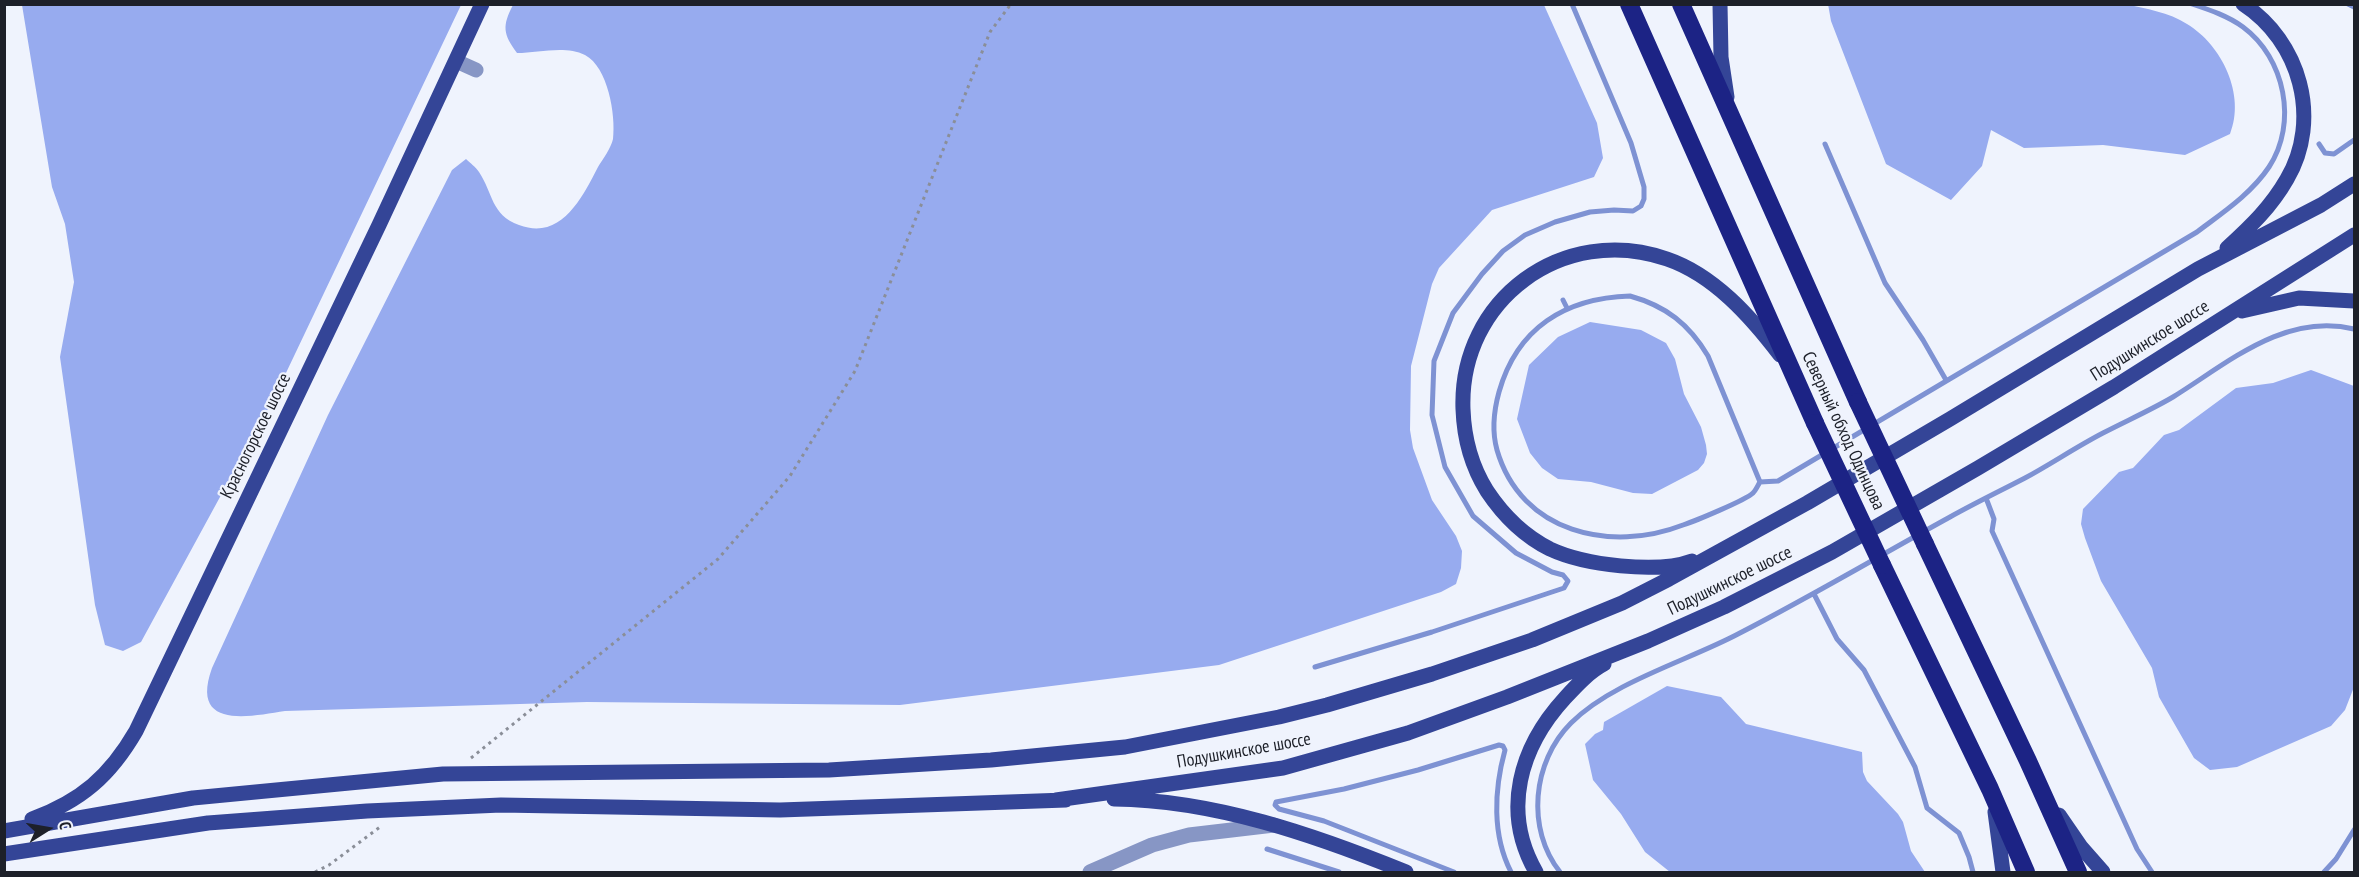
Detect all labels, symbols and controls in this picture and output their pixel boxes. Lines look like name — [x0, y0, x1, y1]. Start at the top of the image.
street label: Подушкинское шоссе — [2087, 296, 2213, 386]
street label: Северный обход Одинцова — [1797, 348, 1889, 514]
street label: Красногорское шоссе — [216, 370, 296, 502]
street label: Подушкинское шоссе — [1664, 542, 1796, 620]
street label: Подушкинское шоссе — [1175, 729, 1313, 773]
north arrow — [18, 799, 78, 859]
text: С — [55, 820, 76, 831]

